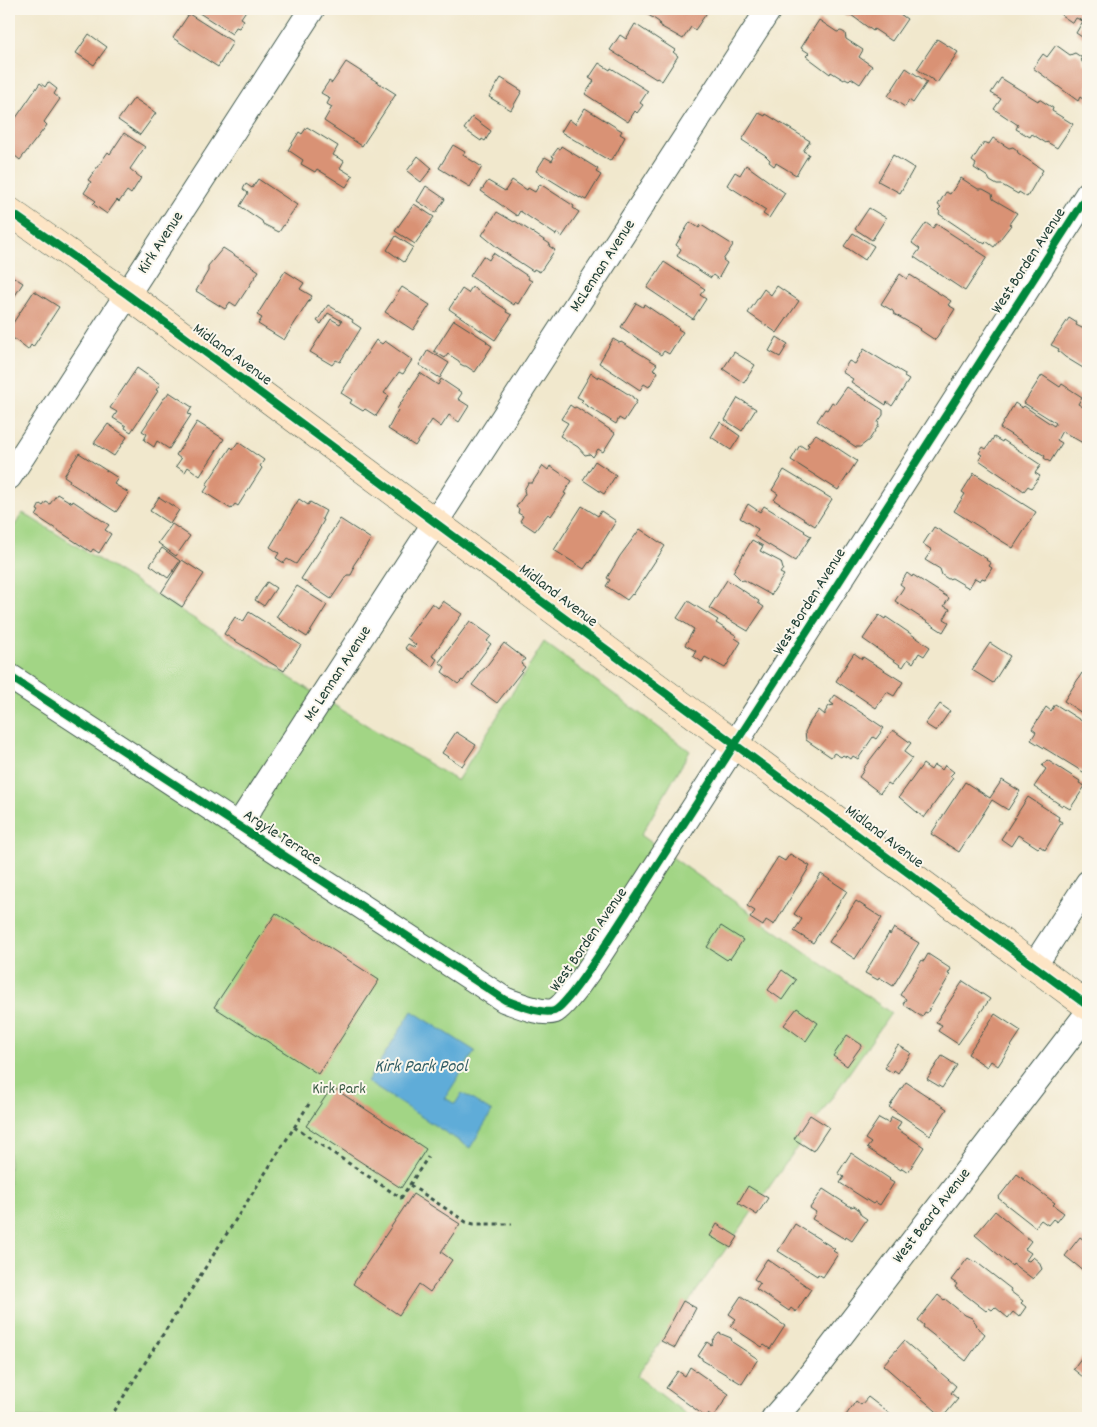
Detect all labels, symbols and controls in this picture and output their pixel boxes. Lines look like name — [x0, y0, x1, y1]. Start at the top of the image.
street label: West Borden Avenue — [986, 203, 1072, 319]
street label: Kirk Avenue — [132, 207, 190, 279]
street label: McLennan Avenue — [564, 215, 642, 317]
street label: Midland Avenue — [187, 318, 277, 392]
street label: West Borden Avenue — [768, 544, 852, 660]
street label: Midland Avenue — [514, 559, 602, 633]
street label: Mc Lennan Avenue — [298, 622, 378, 726]
street label: Midland Avenue — [840, 800, 928, 874]
street label: Argyle Terrace — [238, 804, 326, 872]
street label: West Borden Avenue — [544, 883, 634, 997]
water label: Kirk Park Pool — [374, 1055, 469, 1080]
park label: Kirk Park — [312, 1078, 366, 1101]
street label: West Beard Avenue — [887, 1163, 977, 1269]

